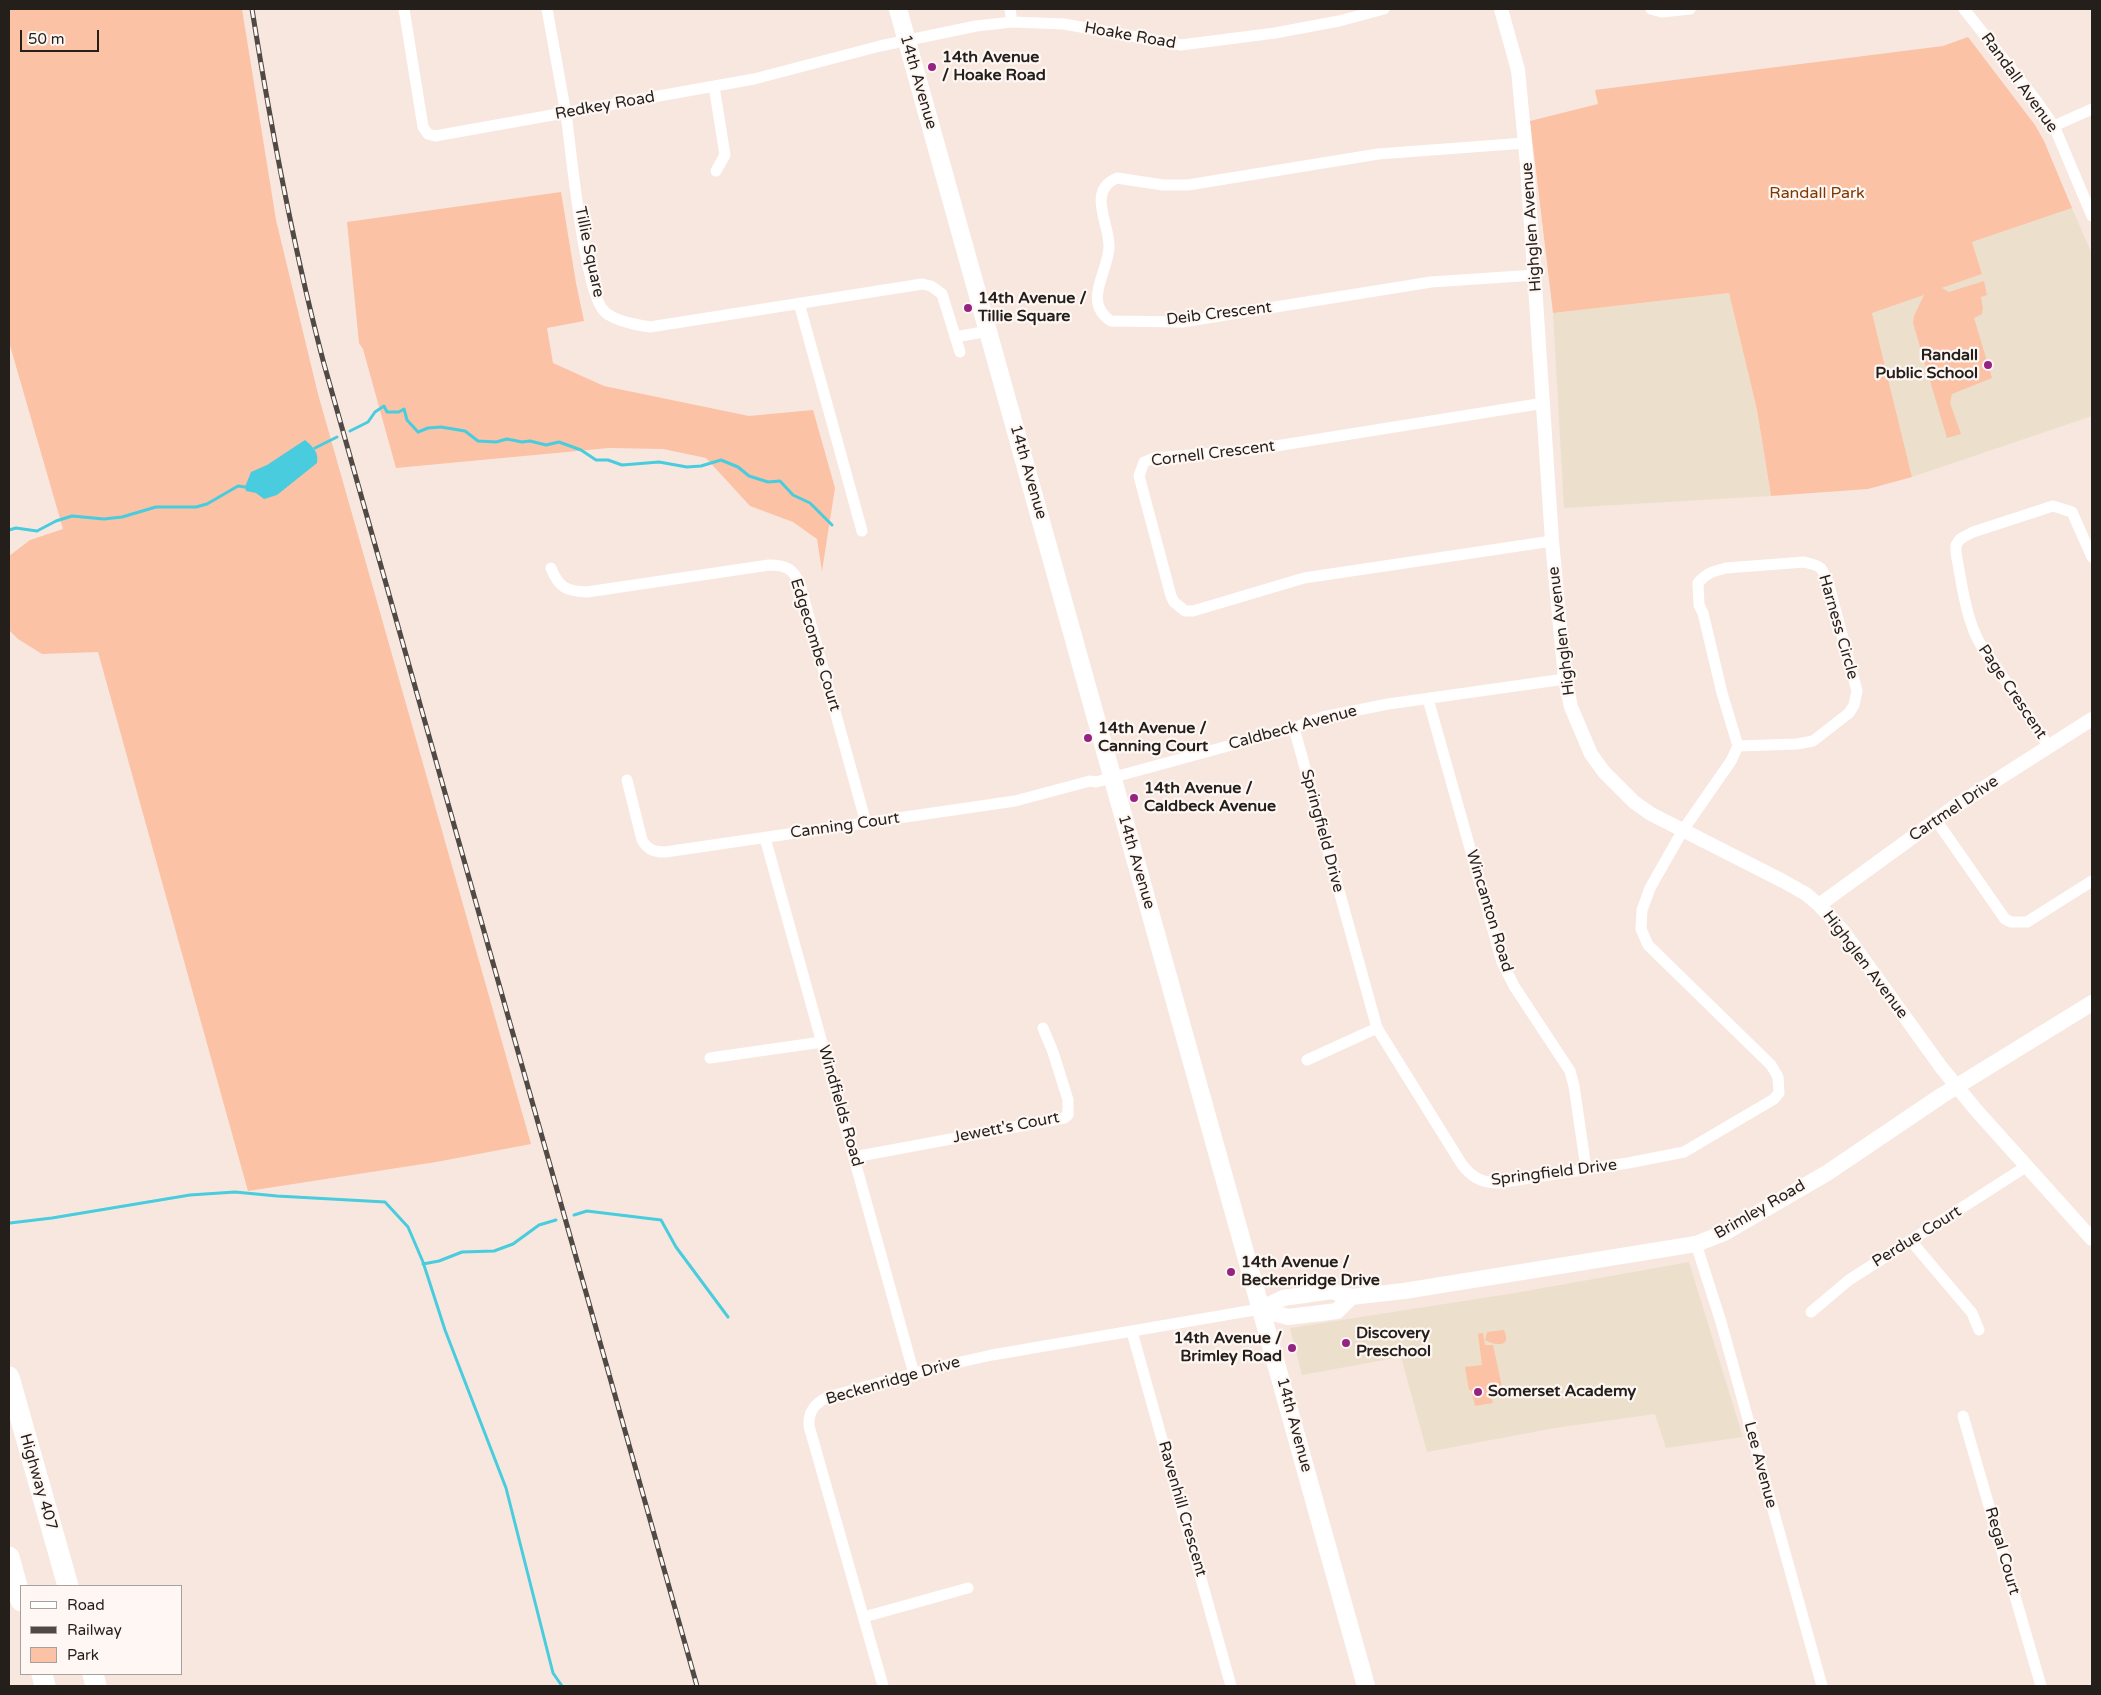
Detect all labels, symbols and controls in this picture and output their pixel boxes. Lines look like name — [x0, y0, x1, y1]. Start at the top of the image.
street label: Hoake Road — [1083, 19, 1177, 53]
scale bar — [22, 20, 101, 52]
street label: Randall Avenue — [1976, 29, 2062, 137]
text: 50 m — [28, 30, 65, 48]
street label: 14th Avenue — [895, 33, 941, 131]
place label: 14th Avenue / Hoake Road — [942, 48, 1046, 86]
marker: 14th Avenue / Hoake Road — [926, 61, 938, 73]
street label: Redkey Road — [554, 88, 656, 124]
street label: Highglen Avenue — [1518, 161, 1546, 293]
park label: Randall Park — [1769, 184, 1865, 204]
street label: Tillie Square — [570, 205, 608, 299]
place label: 14th Avenue / Tillie Square — [978, 289, 1087, 327]
street label: Deib Crescent — [1165, 298, 1273, 330]
marker: 14th Avenue / Tillie Square — [962, 302, 974, 314]
place label: Randall Public School — [1875, 346, 1978, 384]
marker: Randall Public School — [1982, 359, 1994, 371]
street label: 14th Avenue — [1005, 423, 1051, 521]
street label: Cornell Crescent — [1150, 437, 1276, 471]
street label: Highglen Avenue — [1545, 565, 1579, 697]
street label: Harness Circle — [1814, 572, 1862, 682]
street label: Edgecombe Court — [786, 576, 844, 714]
street label: Page Crescent — [1973, 641, 2051, 743]
street label: Caldbeck Avenue — [1227, 702, 1359, 754]
place label: 14th Avenue / Canning Court — [1098, 719, 1208, 757]
marker: 14th Avenue / Canning Court — [1082, 732, 1094, 744]
street label: Springfield Drive — [1296, 767, 1348, 895]
street label: Cartmel Drive — [1906, 772, 2002, 846]
place label: 14th Avenue / Caldbeck Avenue — [1144, 779, 1276, 817]
marker: 14th Avenue / Caldbeck Avenue — [1128, 792, 1140, 804]
street label: Canning Court — [789, 809, 901, 843]
street label: 14th Avenue — [1113, 813, 1159, 911]
street label: Wincanton Road — [1461, 848, 1517, 974]
street label: Highglen Avenue — [1818, 907, 1912, 1023]
street label: Windfields Road — [814, 1043, 866, 1169]
street label: Jewett's Court — [951, 1108, 1061, 1148]
street label: Springfield Drive — [1490, 1156, 1618, 1190]
street label: Brimley Road — [1711, 1176, 1809, 1244]
street label: Perdue Court — [1869, 1202, 1965, 1272]
place label: 14th Avenue / Beckenridge Drive — [1241, 1253, 1380, 1291]
marker: 14th Avenue / Beckenridge Drive — [1225, 1266, 1237, 1278]
place label: Discovery Preschool — [1356, 1324, 1431, 1362]
place label: 14th Avenue / Brimley Road — [1173, 1329, 1282, 1367]
marker: Discovery Preschool — [1340, 1337, 1352, 1349]
marker: 14th Avenue / Brimley Road — [1286, 1342, 1298, 1354]
street label: Beckenridge Drive — [824, 1353, 962, 1409]
street label: 14th Avenue — [1272, 1375, 1316, 1475]
place label: Somerset Academy — [1488, 1382, 1636, 1402]
marker: Somerset Academy — [1472, 1386, 1484, 1398]
street label: Lee Avenue — [1739, 1420, 1781, 1510]
street label: Highway 407 — [15, 1431, 61, 1533]
street label: Ravenhill Crescent — [1153, 1439, 1211, 1579]
street label: Regal Court — [1980, 1505, 2024, 1597]
legend — [20, 1585, 182, 1675]
text: Road — [67, 1596, 105, 1614]
text: Railway — [67, 1621, 122, 1639]
text: Park — [67, 1646, 99, 1664]

